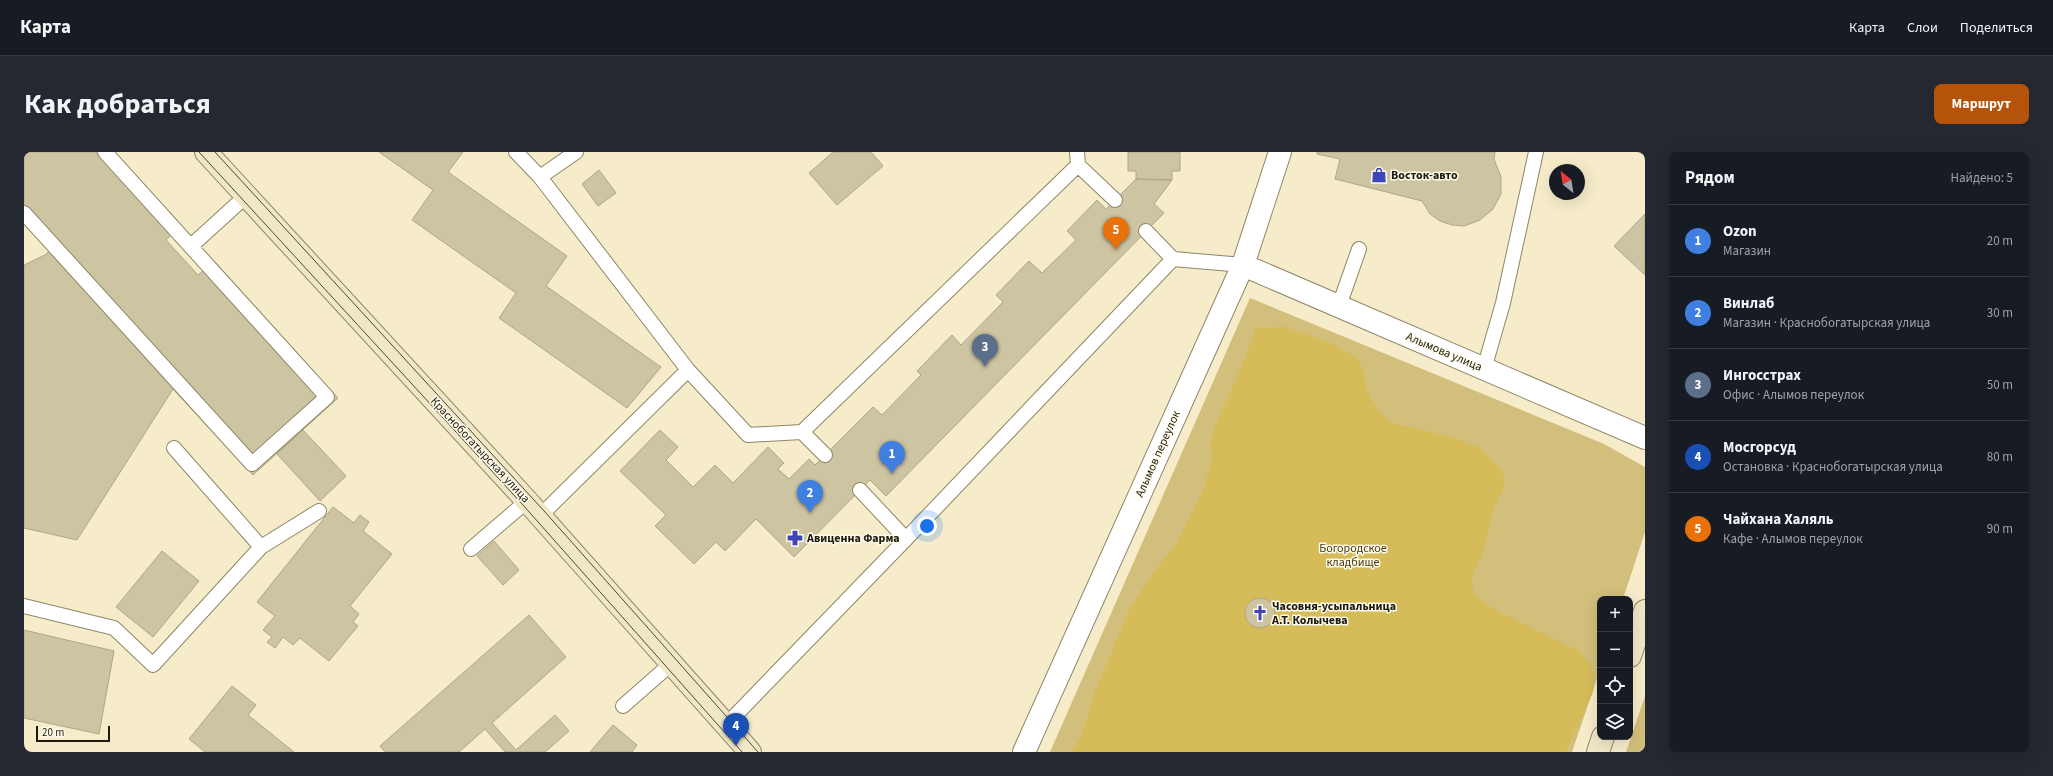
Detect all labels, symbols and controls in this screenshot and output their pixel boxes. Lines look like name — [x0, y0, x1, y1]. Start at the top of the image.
text: Карта — [20, 14, 71, 41]
text: Карта — [1849, 18, 1885, 38]
text: Слои — [1907, 18, 1938, 38]
text: Поделиться — [1960, 18, 2033, 38]
text: Как добраться — [24, 84, 211, 124]
button: Маршрут — [1934, 84, 2029, 124]
north arrow — [1549, 164, 1585, 200]
shop icon: Восток-авто — [1370, 166, 1388, 184]
text: Рядом — [1685, 166, 1735, 190]
place label: Восток-авто — [1391, 167, 1458, 184]
text: Найдено: 5 — [1951, 169, 2013, 187]
pin: 5 — [1103, 217, 1129, 250]
text: Ozon — [1723, 221, 1757, 242]
text: 1 — [1695, 232, 1701, 250]
text: 20 m — [1987, 232, 2013, 250]
text: Магазин — [1723, 242, 1771, 260]
text: Винлаб — [1723, 293, 1774, 314]
text: 2 — [1695, 304, 1701, 322]
text: 30 m — [1987, 304, 2013, 322]
text: Магазин · Краснобогатырская улица — [1723, 314, 1930, 332]
street label: Алымова улица — [1403, 328, 1485, 376]
pin: 3 — [972, 334, 998, 367]
text: Ингосстрах — [1723, 365, 1801, 386]
text: 3 — [1695, 376, 1701, 394]
text: 50 m — [1987, 376, 2013, 394]
text: Офис · Алымов переулок — [1723, 386, 1864, 404]
street label: Краснобогатырская улица — [426, 393, 534, 507]
street label: Алымов переулок — [1131, 408, 1185, 500]
text: Мосгорсуд — [1723, 437, 1796, 458]
pin: 1 — [879, 441, 905, 474]
text: 4 — [1695, 448, 1701, 466]
text: 80 m — [1987, 448, 2013, 466]
text: Остановка · Краснобогатырская улица — [1723, 458, 1943, 476]
pin: 2 — [797, 480, 823, 513]
text: Чайхана Халяль — [1723, 509, 1834, 530]
your location — [917, 516, 937, 536]
text: 5 — [1695, 520, 1701, 538]
text: 90 m — [1987, 520, 2013, 538]
pharmacy icon: Авиценна Фарма — [786, 529, 804, 547]
place label: Авиценна Фарма — [806, 530, 900, 547]
text: Кафе · Алымов переулок — [1723, 530, 1863, 548]
park label: Богородское кладбище — [1319, 540, 1387, 571]
map controls — [1597, 596, 1633, 740]
button: + — [1597, 596, 1633, 632]
place label: Часовня-усыпальница А.Т. Колычева — [1271, 598, 1396, 629]
church icon: Часовня-усыпальница А.Т. Колычева — [1251, 604, 1269, 622]
button: − — [1597, 632, 1633, 668]
button: locate — [1597, 668, 1633, 704]
button: layers — [1597, 704, 1633, 740]
pin: 4 — [723, 713, 749, 746]
scale bar — [36, 724, 110, 743]
text: 20 m — [42, 725, 64, 740]

